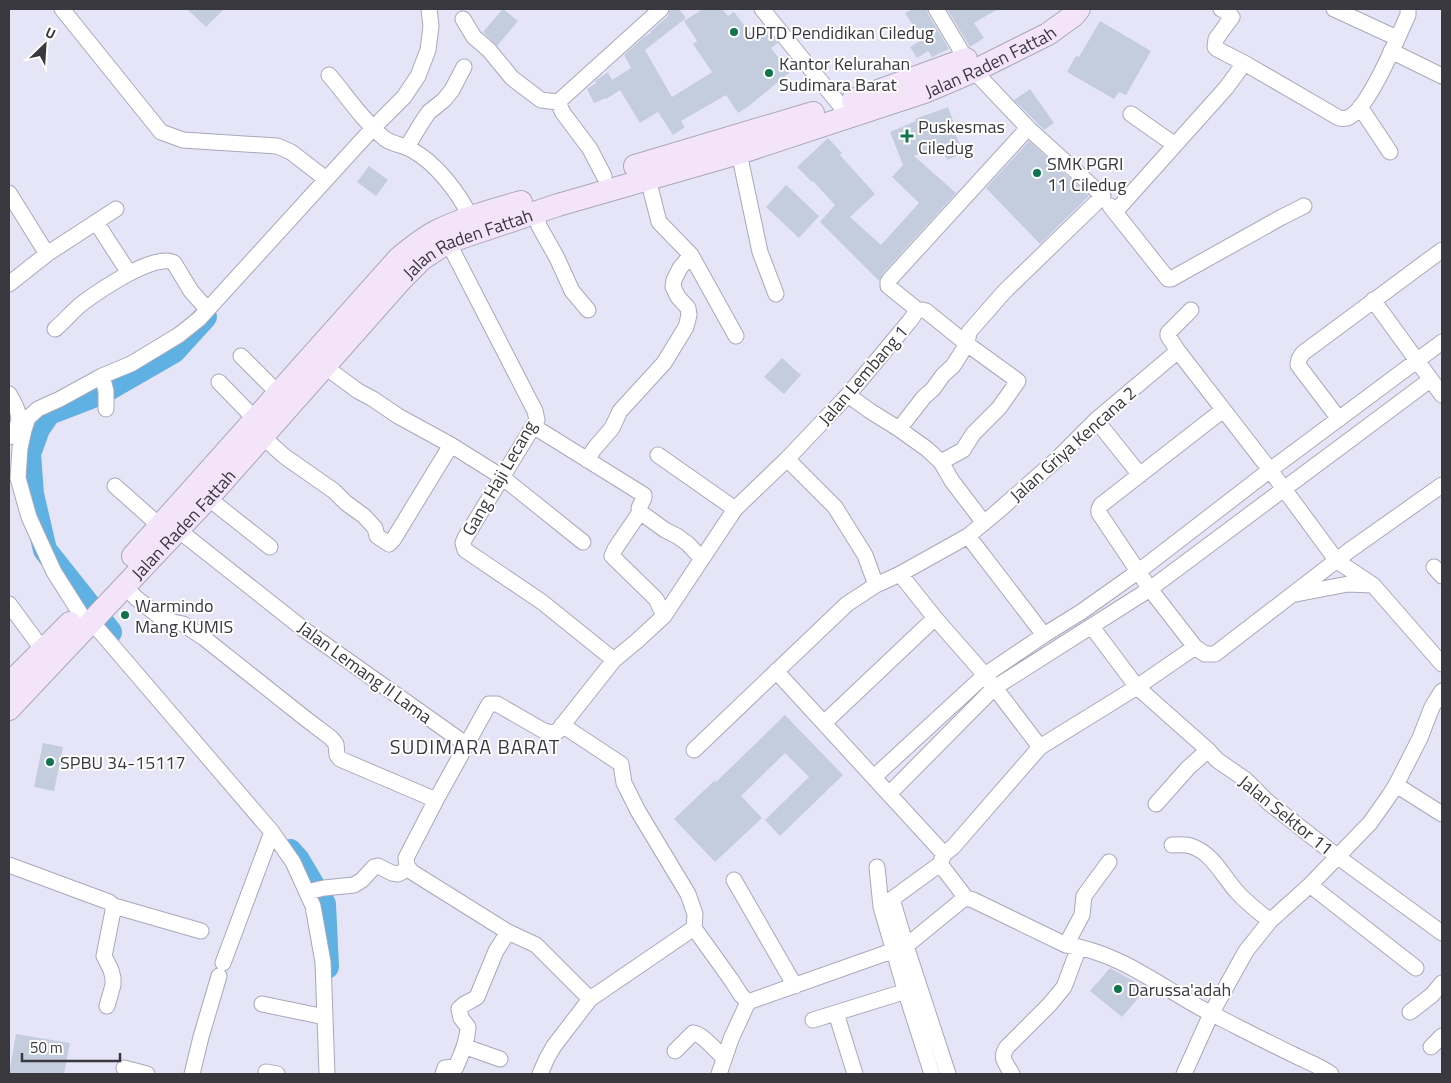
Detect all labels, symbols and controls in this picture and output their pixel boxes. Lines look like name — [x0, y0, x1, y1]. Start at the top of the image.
place label: UPTD Pendidikan Ciledug — [744, 19, 934, 46]
street label: Jalan Raden Fattah — [920, 19, 1062, 104]
north arrow — [20, 20, 70, 70]
text: U — [42, 21, 59, 44]
marker: UPTD Pendidikan Ciledug — [728, 26, 740, 38]
place label: Kantor Kelurahan Sudimara Barat — [779, 50, 910, 98]
marker: Kantor Kelurahan Sudimara Barat — [763, 67, 775, 79]
place label: Puskesmas Ciledug — [918, 113, 1005, 161]
marker: Puskesmas Ciledug — [900, 129, 914, 143]
place label: SMK PGRI 11 Ciledug — [1047, 150, 1126, 198]
marker: SMK PGRI 11 Ciledug — [1031, 167, 1043, 179]
street label: Jalan Raden Fattah — [396, 201, 536, 285]
street label: Jalan Lembang 1 — [812, 319, 914, 431]
street label: Jalan Griya Kencana 2 — [1004, 380, 1142, 508]
street label: Gang Haji Lecang — [455, 415, 543, 541]
street label: Jalan Raden Fattah — [124, 463, 242, 585]
place label: Warmindo Mang KUMIS — [135, 592, 233, 640]
marker: Warmindo Mang KUMIS — [119, 609, 131, 621]
street label: Jalan Lemang II Lama — [292, 614, 438, 730]
district label: SUDIMARA BARAT — [390, 731, 560, 762]
place label: SPBU 34-15117 — [60, 749, 186, 776]
marker: SPBU 34-15117 — [44, 756, 56, 768]
street label: Jalan Sektor 11 — [1233, 768, 1339, 862]
place label: Darussa'adah — [1128, 976, 1231, 1003]
marker: Darussa'adah — [1112, 983, 1124, 995]
scale bar — [22, 1030, 120, 1062]
text: 50 m — [30, 1036, 63, 1059]

